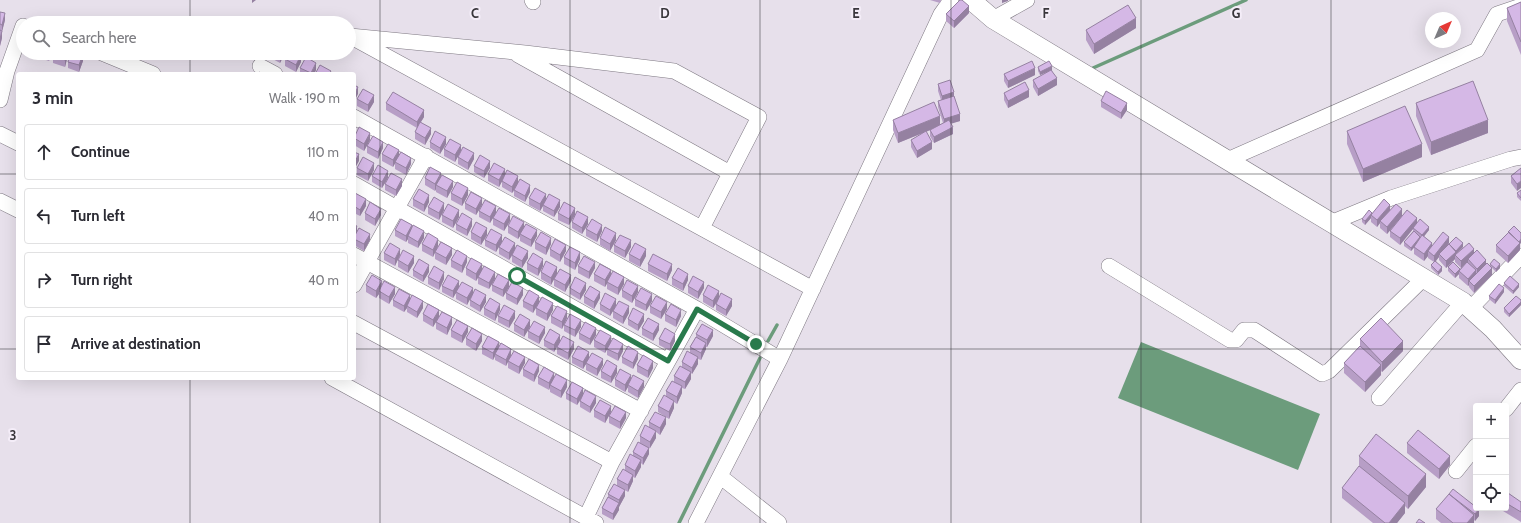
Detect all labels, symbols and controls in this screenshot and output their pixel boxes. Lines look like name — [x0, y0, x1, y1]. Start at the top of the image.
text: C — [471, 5, 479, 21]
text: D — [660, 5, 670, 21]
text: E — [852, 5, 860, 21]
text: F — [1043, 5, 1050, 21]
text: G — [1232, 5, 1241, 21]
north arrow — [1425, 12, 1461, 48]
search box — [16, 16, 356, 60]
icon: search — [30, 27, 52, 49]
text: Search here — [62, 29, 137, 47]
text: 3 min — [32, 88, 73, 108]
text: Walk · 190 m — [269, 90, 340, 106]
icon: ahead — [33, 141, 55, 163]
text: Continue — [71, 143, 130, 161]
text: 110 m — [307, 144, 339, 160]
icon: left — [33, 205, 55, 227]
text: Turn left — [71, 207, 125, 225]
text: 40 m — [308, 208, 339, 224]
route start — [508, 267, 526, 285]
icon: right — [33, 269, 55, 291]
text: Turn right — [71, 271, 132, 289]
text: 40 m — [308, 272, 339, 288]
icon: arrive — [33, 333, 55, 355]
text: Arrive at destination — [71, 335, 201, 353]
route end — [747, 335, 765, 353]
map controls — [1473, 403, 1509, 511]
button: + — [1473, 403, 1509, 439]
text: 3 — [9, 427, 17, 443]
button: − — [1473, 439, 1509, 475]
button: locate — [1473, 475, 1509, 511]

